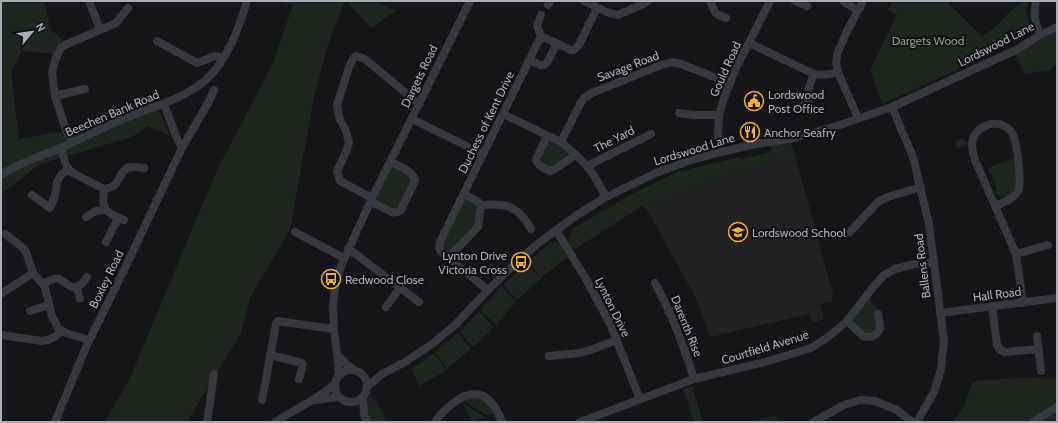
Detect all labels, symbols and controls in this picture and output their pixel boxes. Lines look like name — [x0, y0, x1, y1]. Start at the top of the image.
north arrow — [12, 12, 52, 52]
street label: Lordswood Lane — [955, 18, 1037, 70]
text: N — [33, 20, 49, 34]
park label: Dargets Wood — [892, 33, 964, 48]
street label: Gould Road — [706, 39, 744, 99]
street label: Dargets Road — [397, 42, 441, 110]
street label: Savage Road — [595, 47, 661, 85]
street label: Duchess of Kent Drive — [455, 69, 517, 175]
street label: Beechen Bank Road — [63, 86, 161, 140]
place label: Lordswood Post Office — [768, 87, 824, 116]
public building icon: Lordswood Post Office — [743, 90, 765, 112]
restaurant icon: Anchor Seafry — [739, 121, 761, 143]
street label: The Yard — [591, 122, 637, 156]
place label: Anchor Seafry — [764, 125, 836, 140]
street label: Lordswood Lane — [652, 130, 736, 168]
school or university icon: Lordswood School — [727, 221, 749, 243]
place label: Lordswood School — [752, 225, 846, 240]
street label: Ballens Road — [911, 233, 933, 299]
street label: Boxley Road — [85, 247, 127, 311]
place label: Lynton Drive Victoria Cross — [438, 248, 507, 277]
bus stop icon: Lynton Drive Victoria Cross — [510, 251, 532, 273]
bus stop icon: Redwood Close — [320, 268, 342, 290]
place label: Redwood Close — [345, 272, 424, 287]
street label: Lynton Drive — [592, 275, 634, 339]
street label: Hall Road — [972, 284, 1022, 304]
street label: Darenth Rise — [668, 293, 706, 359]
street label: Courtfield Avenue — [719, 327, 811, 367]

